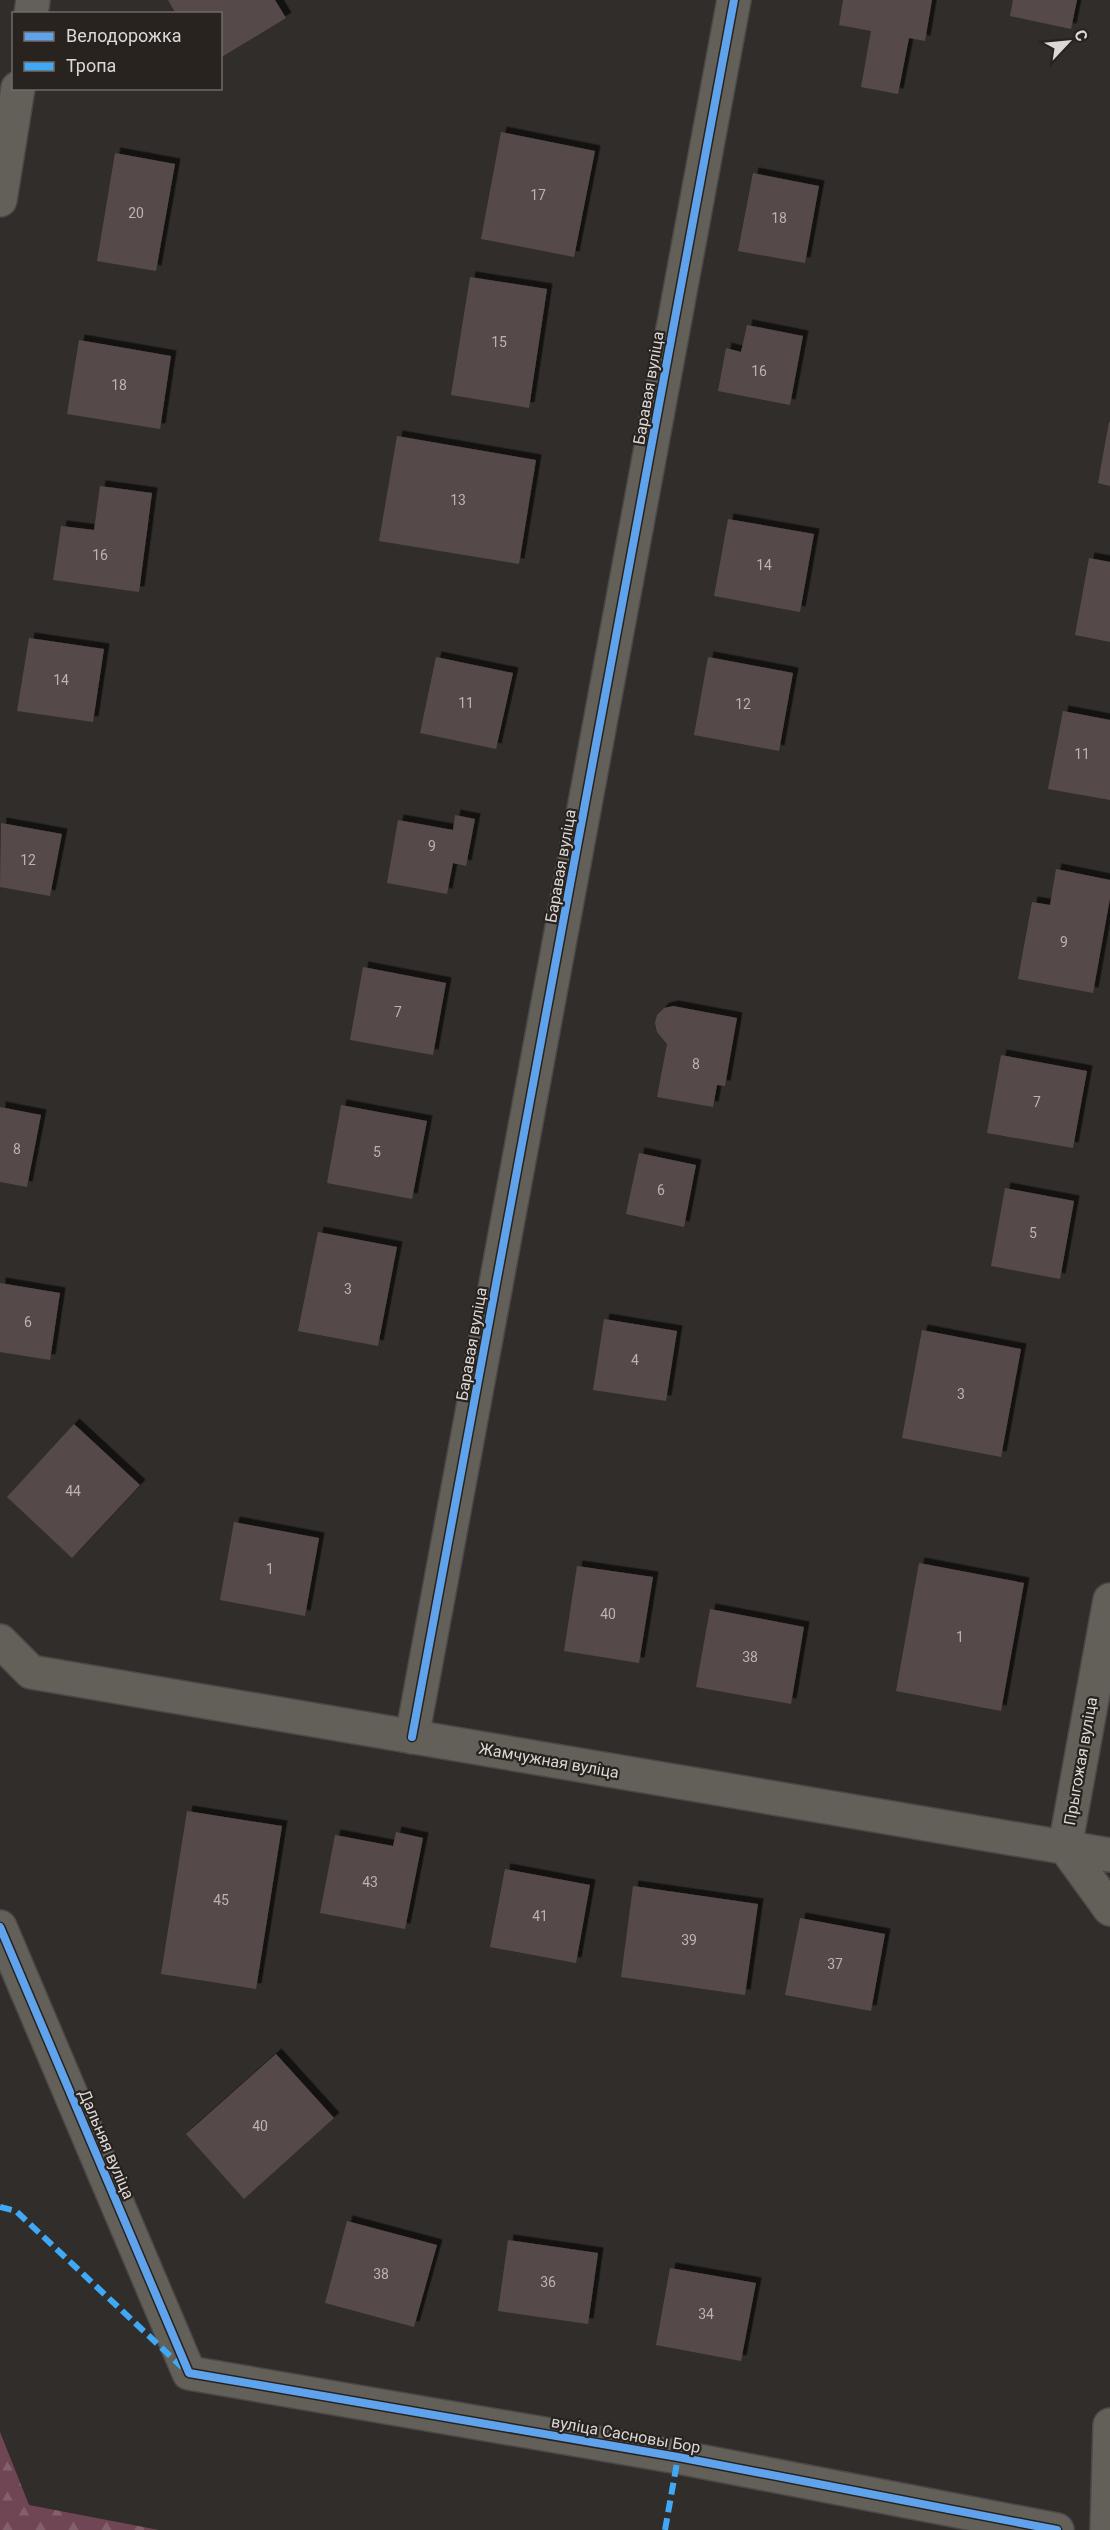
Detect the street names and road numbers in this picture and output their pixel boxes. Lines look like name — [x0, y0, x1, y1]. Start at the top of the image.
street label: Баравая вуліца — [629, 330, 668, 446]
street label: Баравая вуліца — [541, 808, 580, 924]
street label: Баравая вуліца — [452, 1286, 491, 1402]
street label: Прыгожая вуліца — [1060, 1696, 1101, 1827]
street label: Жамчужная вуліца — [477, 1739, 620, 1782]
street label: Дальняя вуліца — [75, 2087, 138, 2202]
street label: вуліца Сасновы Бор — [550, 2412, 702, 2457]

